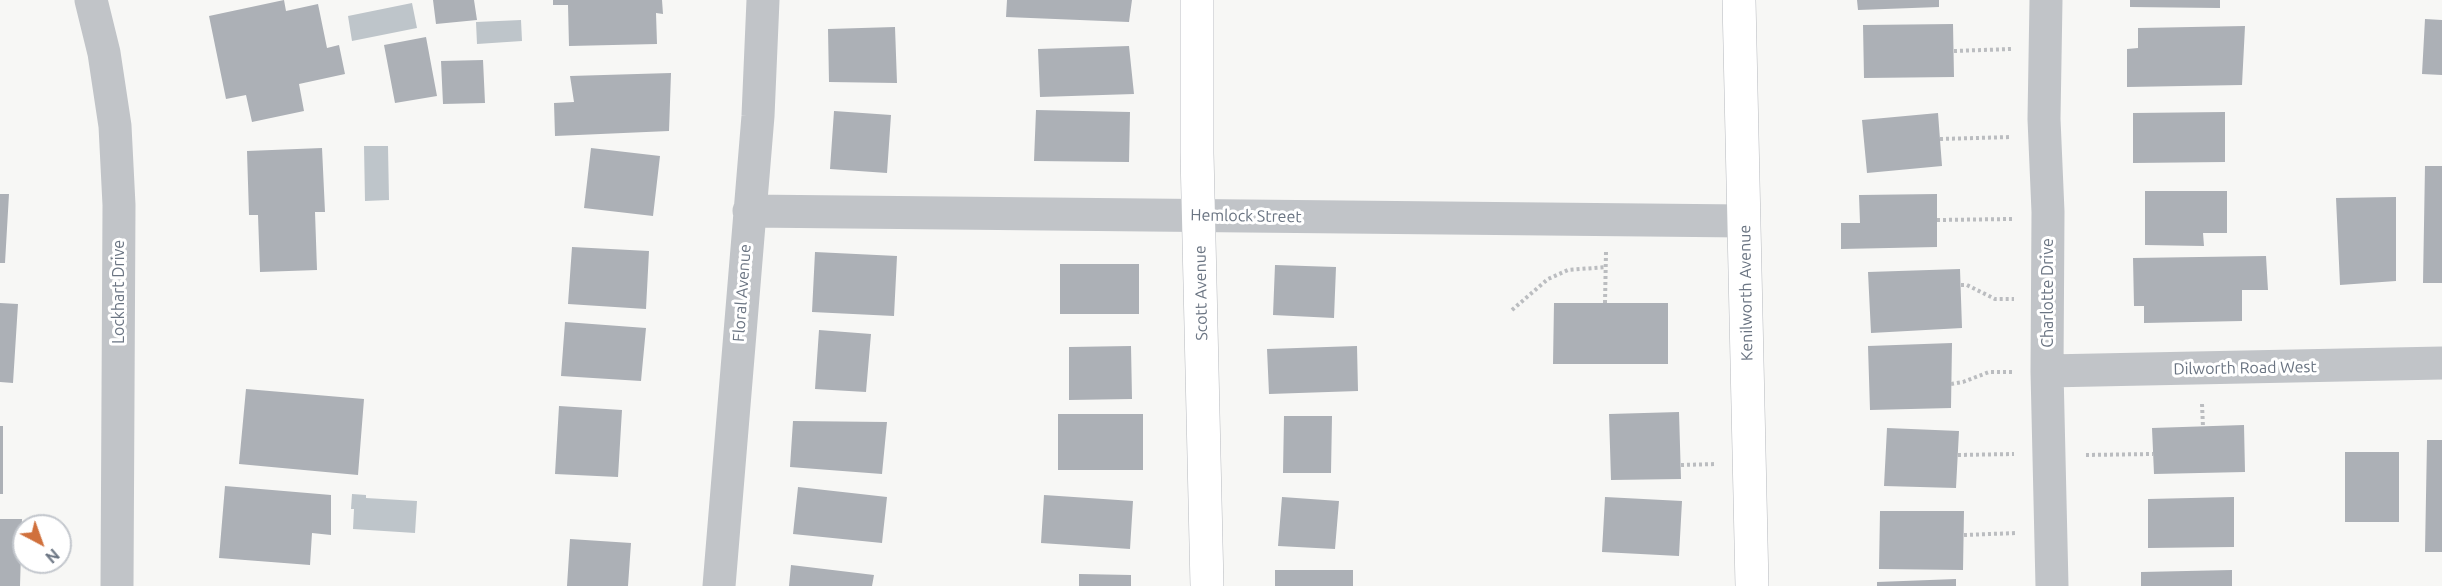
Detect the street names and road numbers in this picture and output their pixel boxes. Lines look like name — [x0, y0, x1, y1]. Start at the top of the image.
street label: Hemlock Street — [1190, 205, 1302, 227]
street label: Kenilworth Avenue — [1735, 225, 1757, 361]
street label: Charlotte Drive — [2038, 238, 2058, 348]
street label: Lockhart Drive — [109, 240, 129, 344]
street label: Floral Avenue — [729, 243, 755, 343]
street label: Scott Avenue — [1191, 245, 1211, 341]
street label: Dilworth Road West — [2173, 357, 2317, 379]

